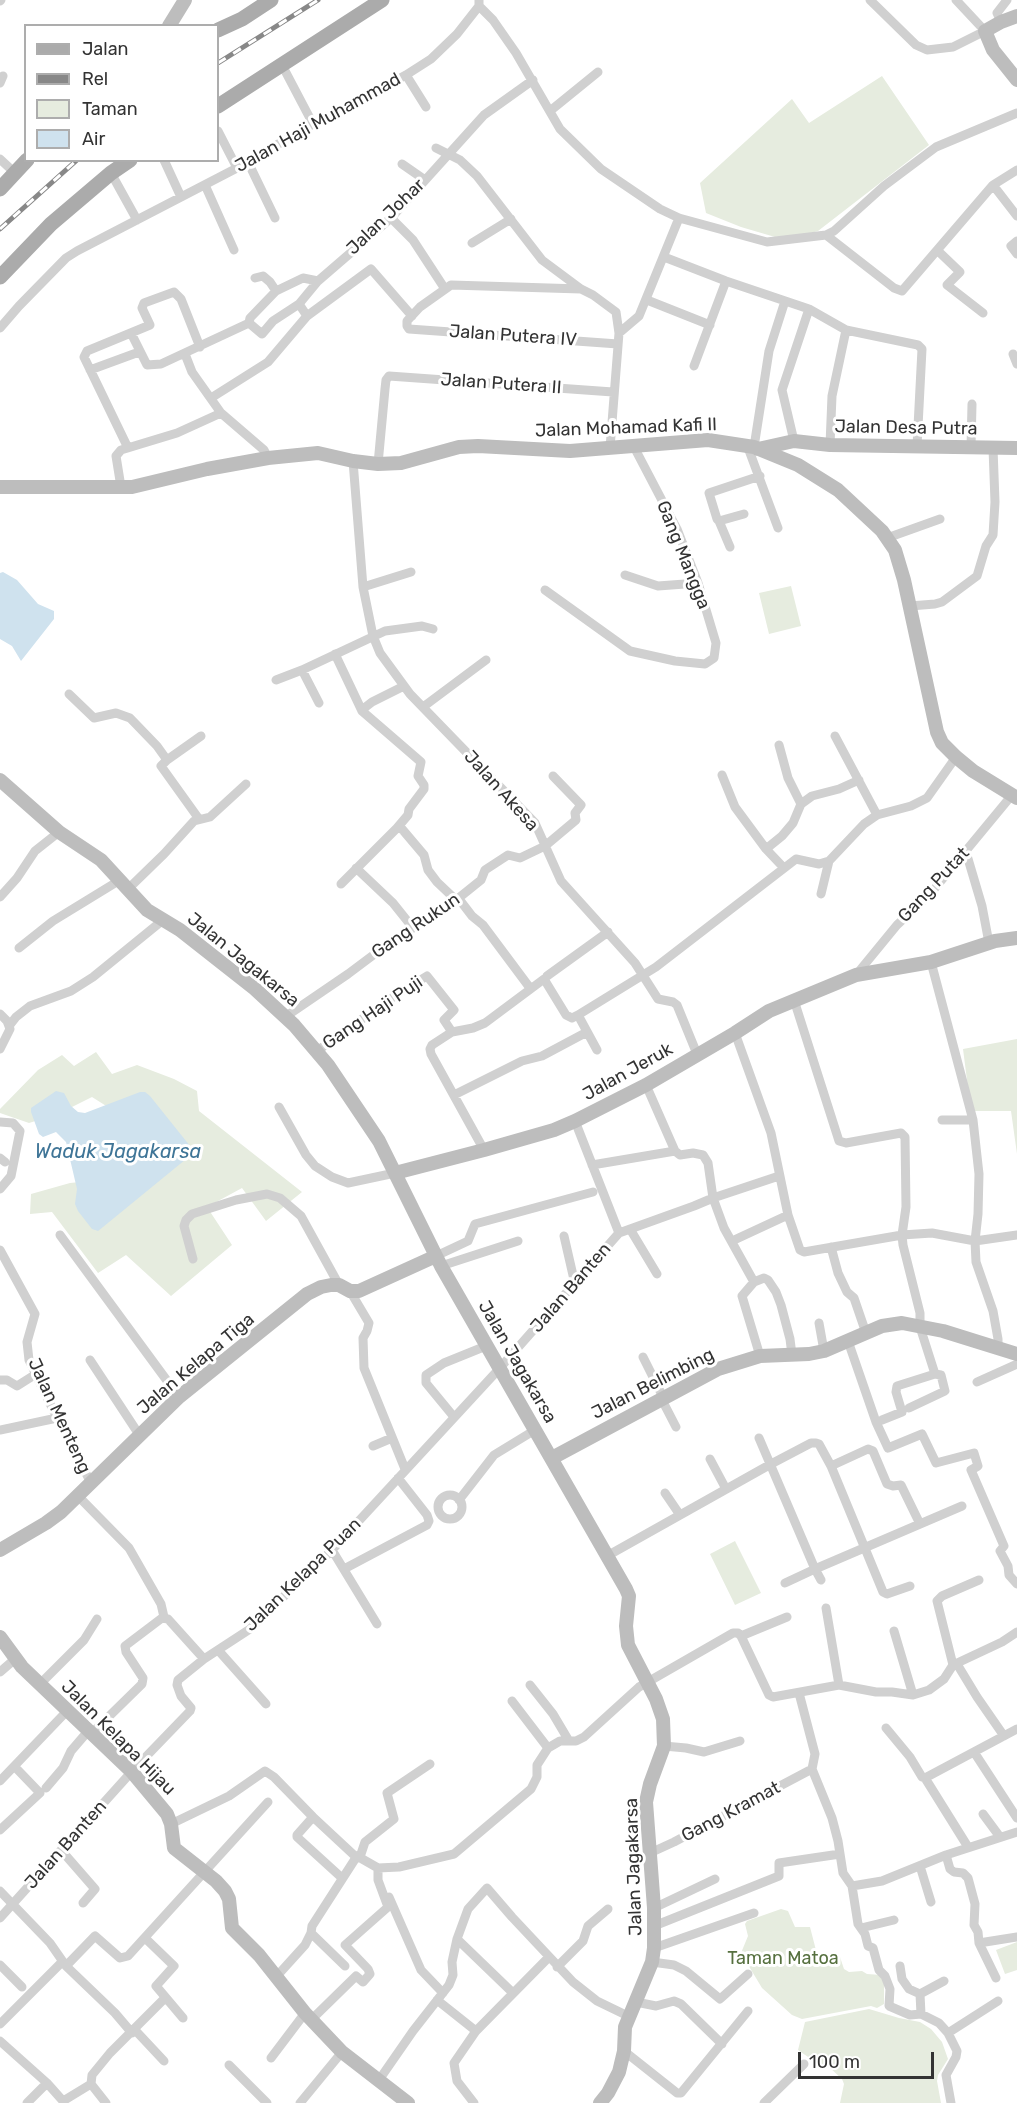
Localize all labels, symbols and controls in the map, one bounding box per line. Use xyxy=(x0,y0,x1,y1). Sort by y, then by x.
legend xyxy=(24,24,219,162)
text: Jalan xyxy=(82,38,129,60)
text: Rel xyxy=(82,68,108,90)
street label: Jalan Haji Muhammad xyxy=(231,68,405,178)
text: Taman xyxy=(82,98,138,120)
text: Air xyxy=(82,128,105,150)
street label: Jalan Johar xyxy=(342,174,430,260)
street label: Jalan Putera IV xyxy=(448,321,578,351)
street label: Jalan Putera II xyxy=(440,369,562,399)
street label: Jalan Mohamad Kafi II xyxy=(535,414,717,442)
street label: Jalan Desa Putra xyxy=(834,416,978,440)
street label: Gang Mangga xyxy=(651,498,715,612)
street label: Jalan Akesa xyxy=(459,746,543,836)
street label: Gang Putat xyxy=(894,843,974,927)
street label: Gang Rukun xyxy=(368,889,464,963)
street label: Jalan Jagakarsa xyxy=(183,908,303,1012)
street label: Gang Haji Puji xyxy=(319,972,427,1054)
street label: Jalan Jeruk xyxy=(579,1038,677,1106)
water label: Waduk Jagakarsa xyxy=(35,1140,201,1164)
street label: Jalan Banten xyxy=(526,1239,616,1337)
street label: Jalan Jagakarsa xyxy=(473,1297,561,1427)
street label: Jalan Kelapa Tiga xyxy=(133,1309,259,1419)
street label: Jalan Belimbing xyxy=(588,1344,718,1424)
street label: Jalan Menteng xyxy=(23,1355,95,1477)
street label: Jalan Kelapa Puan xyxy=(240,1514,366,1636)
street label: Jalan Kelapa Hijau xyxy=(56,1676,180,1800)
street label: Gang Kramat xyxy=(678,1777,784,1847)
street label: Jalan Banten xyxy=(21,1796,111,1894)
street label: Jalan Jagakarsa xyxy=(621,1798,647,1936)
park label: Taman Matoa xyxy=(727,1948,839,1970)
scale bar xyxy=(801,2040,938,2078)
text: 100 m xyxy=(809,2051,860,2073)

